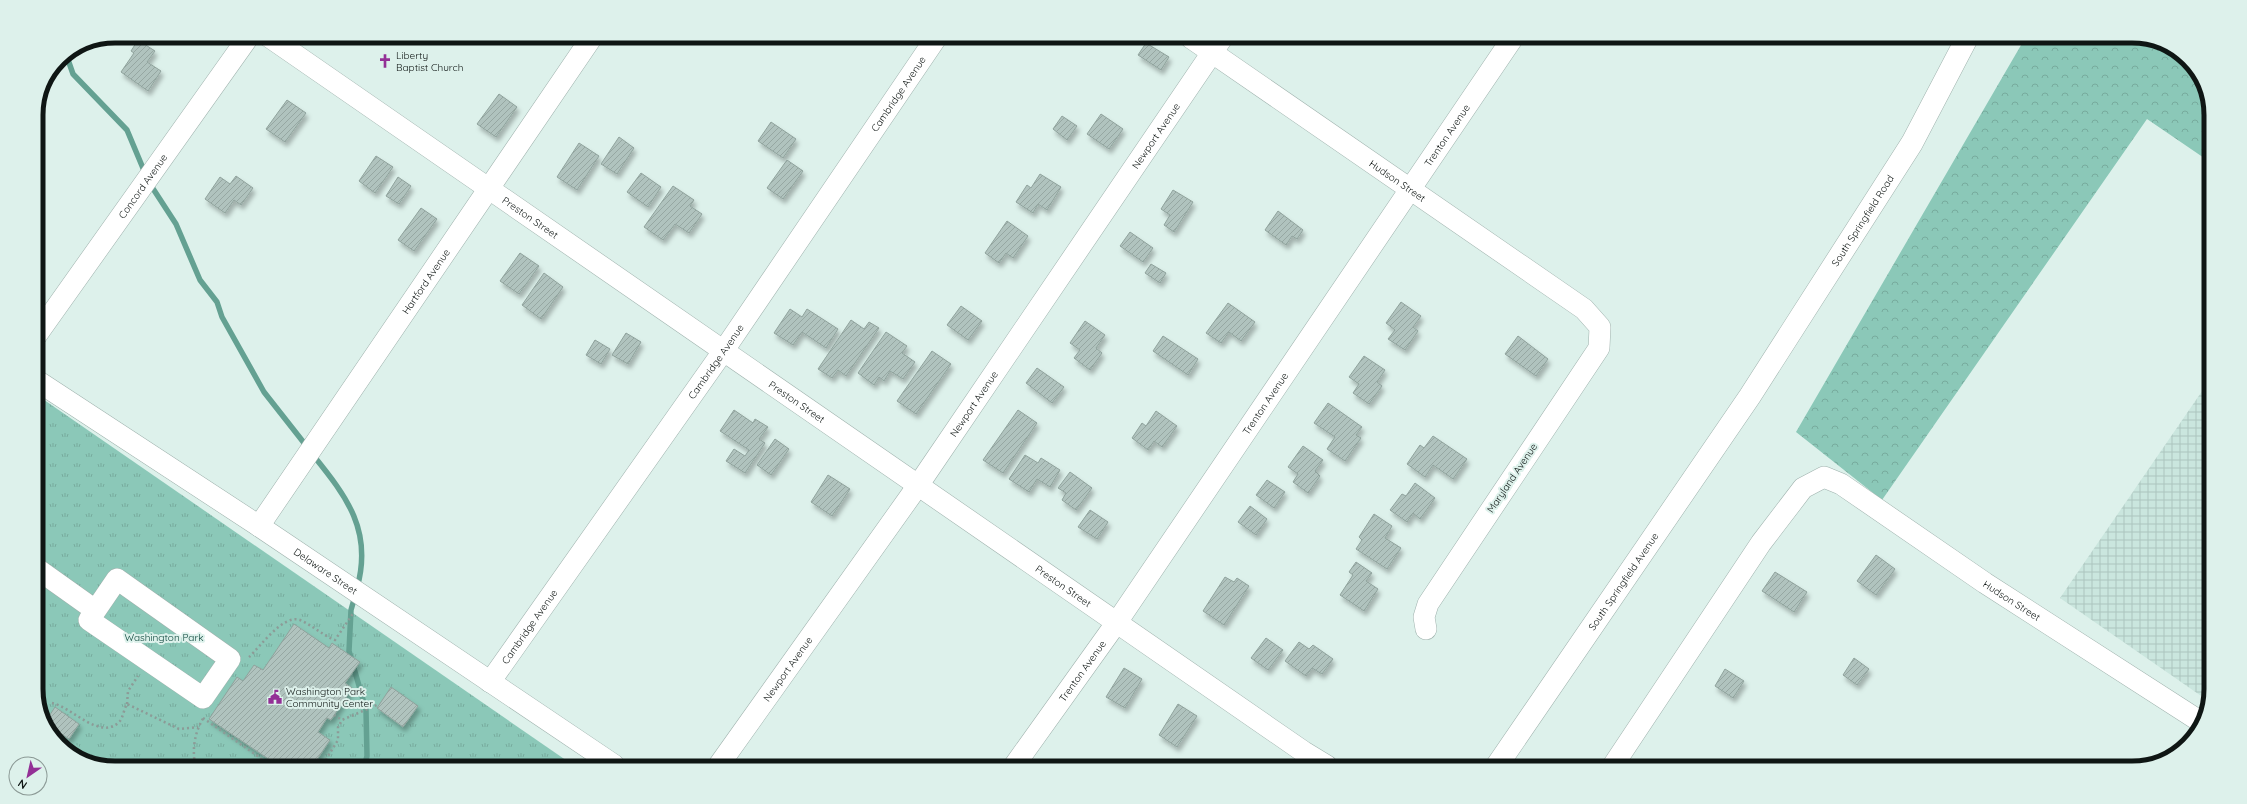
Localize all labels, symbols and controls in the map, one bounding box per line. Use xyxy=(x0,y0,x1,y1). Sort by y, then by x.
place label: Liberty Baptist Church xyxy=(396,49,463,74)
church icon: Liberty Baptist Church xyxy=(377,53,393,69)
street label: Cambridge Avenue xyxy=(868,53,929,134)
street label: Newport Avenue xyxy=(1129,100,1183,171)
street label: Trenton Avenue xyxy=(1421,101,1473,169)
street label: Concord Avenue xyxy=(115,151,170,221)
street label: Hudson Street xyxy=(1367,157,1429,205)
street label: South Springfield Road xyxy=(1828,172,1896,269)
street label: Preston Street xyxy=(500,193,561,242)
street label: Hartford Avenue xyxy=(399,246,453,317)
street label: Cambridge Avenue xyxy=(685,321,746,402)
street label: Newport Avenue xyxy=(947,368,1001,439)
street label: Trenton Avenue xyxy=(1239,369,1291,437)
street label: Preston Street xyxy=(766,378,828,426)
street label: Maryland Avenue xyxy=(1484,441,1540,515)
street label: South Springfield Avenue xyxy=(1585,530,1661,633)
street label: Delaware Street xyxy=(291,545,361,597)
street label: Preston Street xyxy=(1033,562,1095,610)
street label: Hudson Street xyxy=(1981,577,2043,624)
street label: Cambridge Avenue xyxy=(498,586,560,666)
park label: Washington Park xyxy=(124,631,204,644)
street label: Newport Avenue xyxy=(760,634,815,704)
street label: Trenton Avenue xyxy=(1056,637,1109,704)
place label: Washington Park Community Center xyxy=(286,685,373,710)
public building icon: Washington Park Community Center xyxy=(267,689,283,705)
north arrow xyxy=(8,756,48,796)
text: N xyxy=(15,776,30,792)

